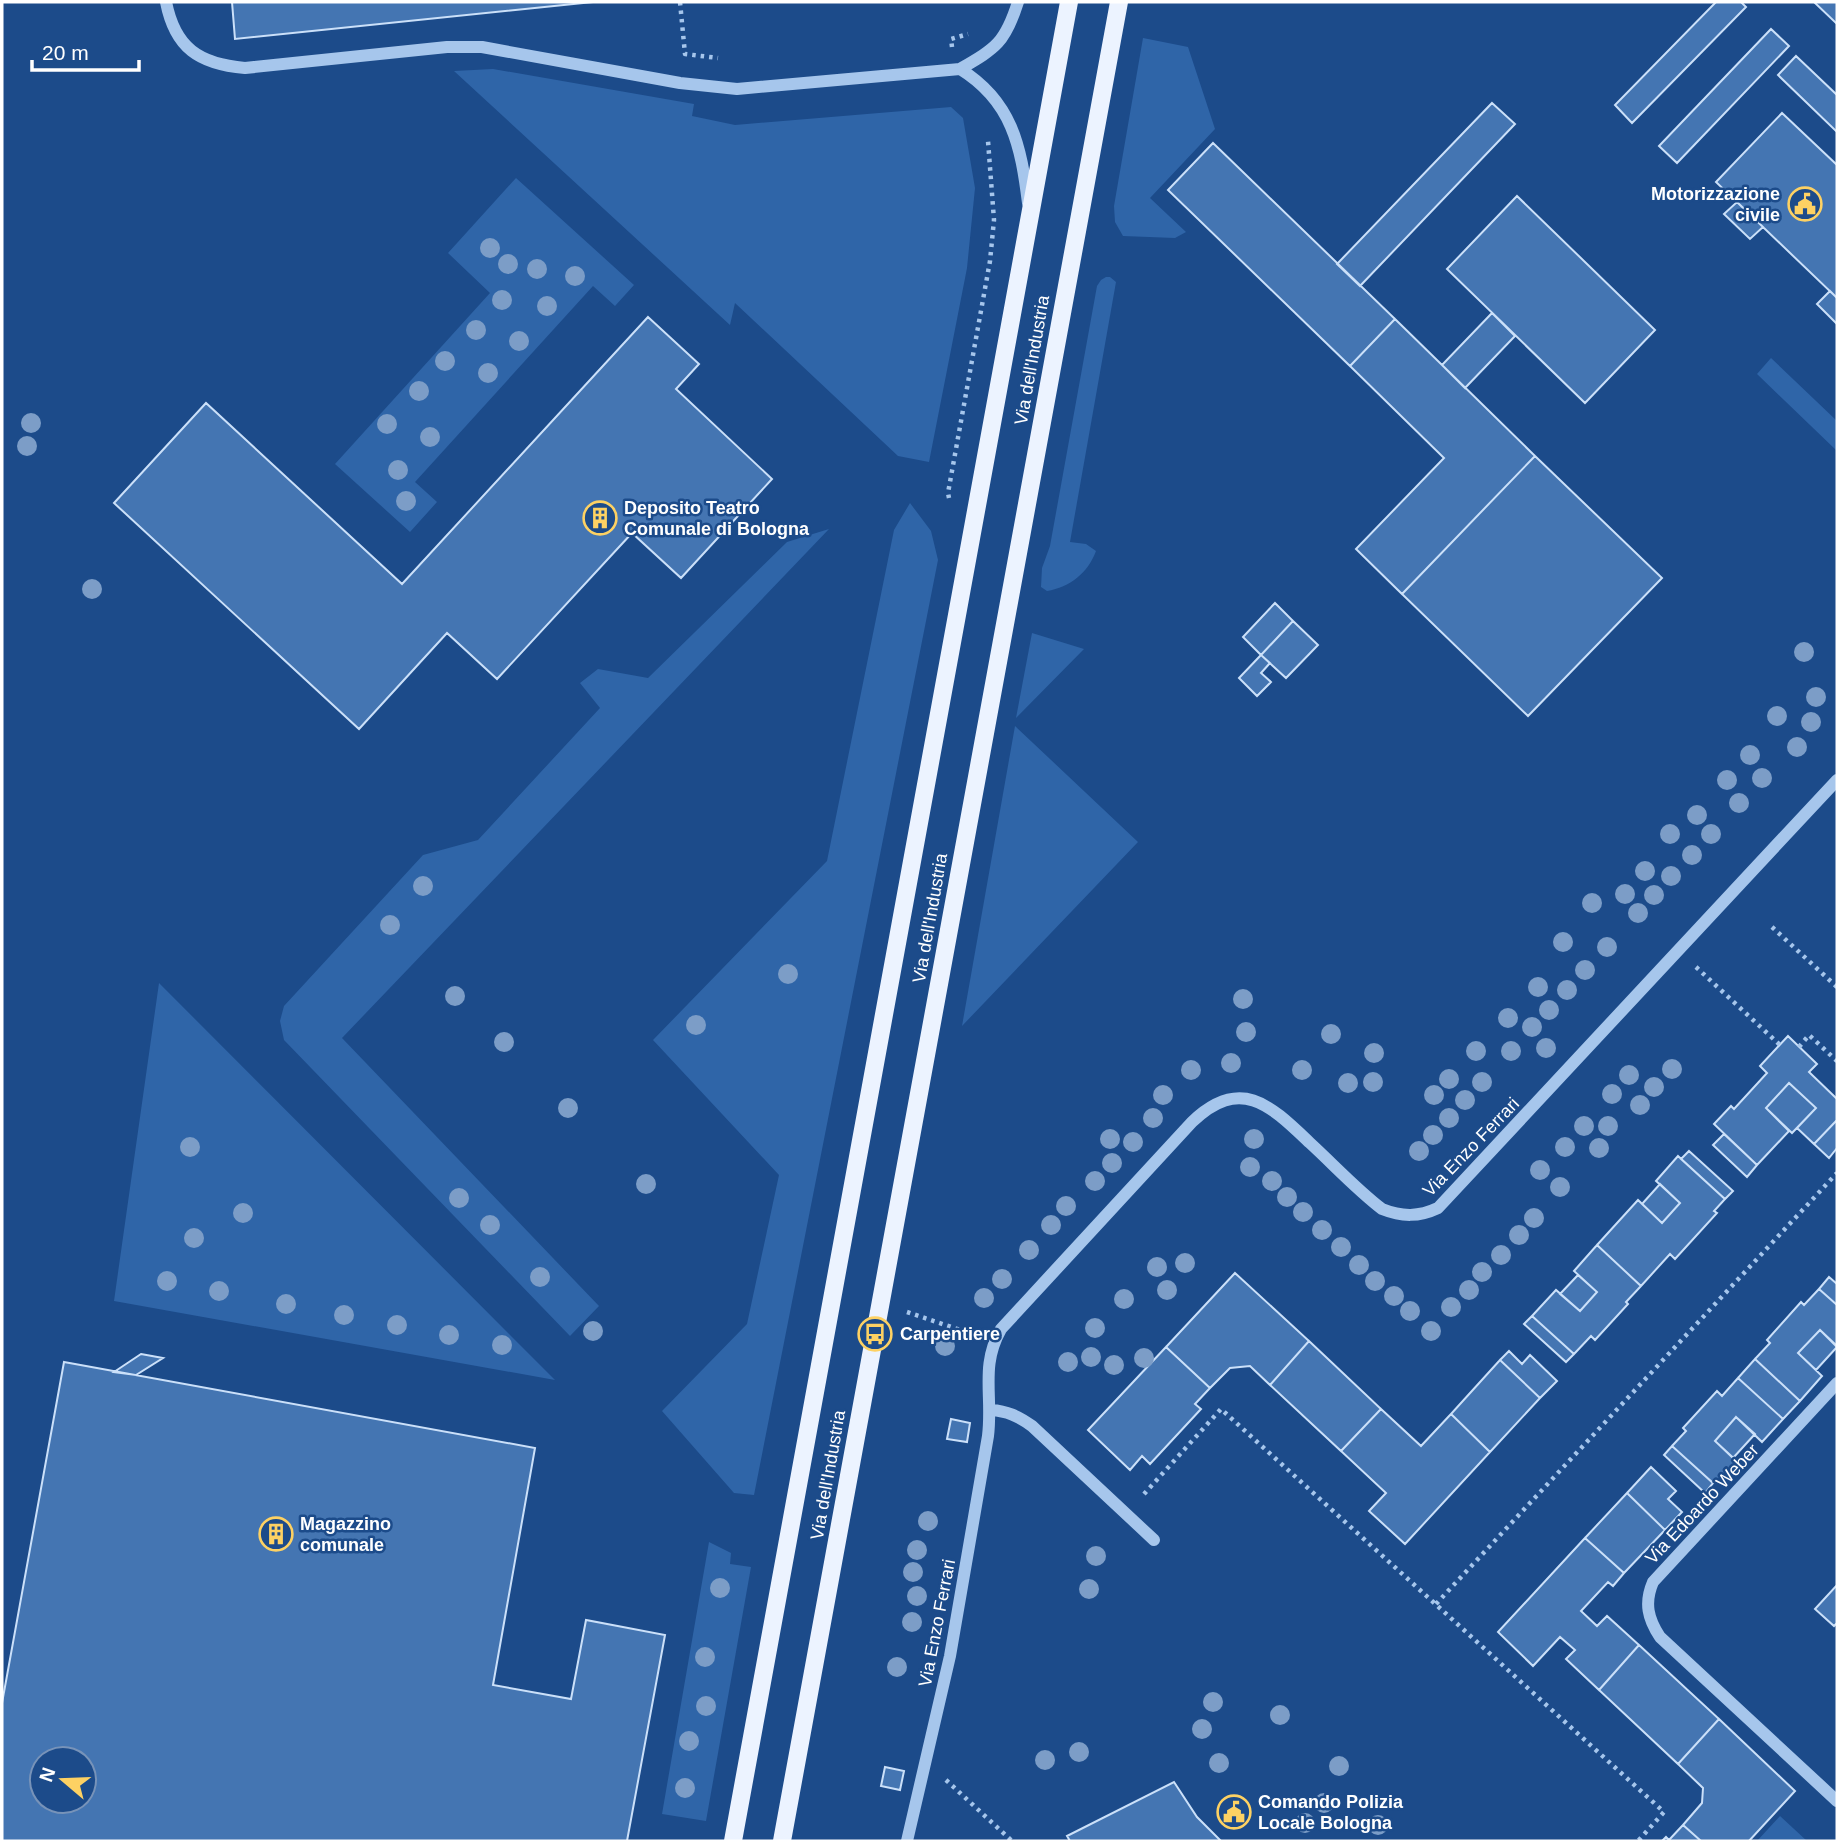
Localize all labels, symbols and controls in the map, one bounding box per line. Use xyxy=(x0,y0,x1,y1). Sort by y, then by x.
scale bar xyxy=(32,28,138,72)
text: 20 m xyxy=(42,41,89,64)
place label: Motorizzazione civile xyxy=(1651,184,1780,225)
public building icon: Motorizzazione civile xyxy=(1786,185,1824,223)
street label: Via dell'Industria xyxy=(1011,293,1053,426)
place label: Deposito Teatro Comunale di Bologna xyxy=(624,498,810,539)
building icon: Deposito Teatro Comunale di Bologna xyxy=(581,499,619,537)
street label: Via dell'Industria xyxy=(909,851,951,984)
street label: Via Enzo Ferrari xyxy=(1419,1093,1523,1201)
bus stop icon: Carpentiere xyxy=(856,1315,894,1353)
place label: Carpentiere xyxy=(900,1324,1000,1344)
street label: Via dell'Industria xyxy=(807,1408,849,1541)
street label: Via Edoardo Weber xyxy=(1641,1440,1763,1568)
place label: Magazzino comunale xyxy=(300,1514,391,1555)
building icon: Magazzino comunale xyxy=(257,1515,295,1553)
street label: Via Enzo Ferrari xyxy=(915,1557,959,1689)
north arrow xyxy=(28,1745,98,1815)
text: N xyxy=(35,1765,60,1785)
place label: Comando Polizia Locale Bologna xyxy=(1258,1792,1404,1833)
public building icon: Comando Polizia Locale Bologna xyxy=(1215,1793,1253,1831)

